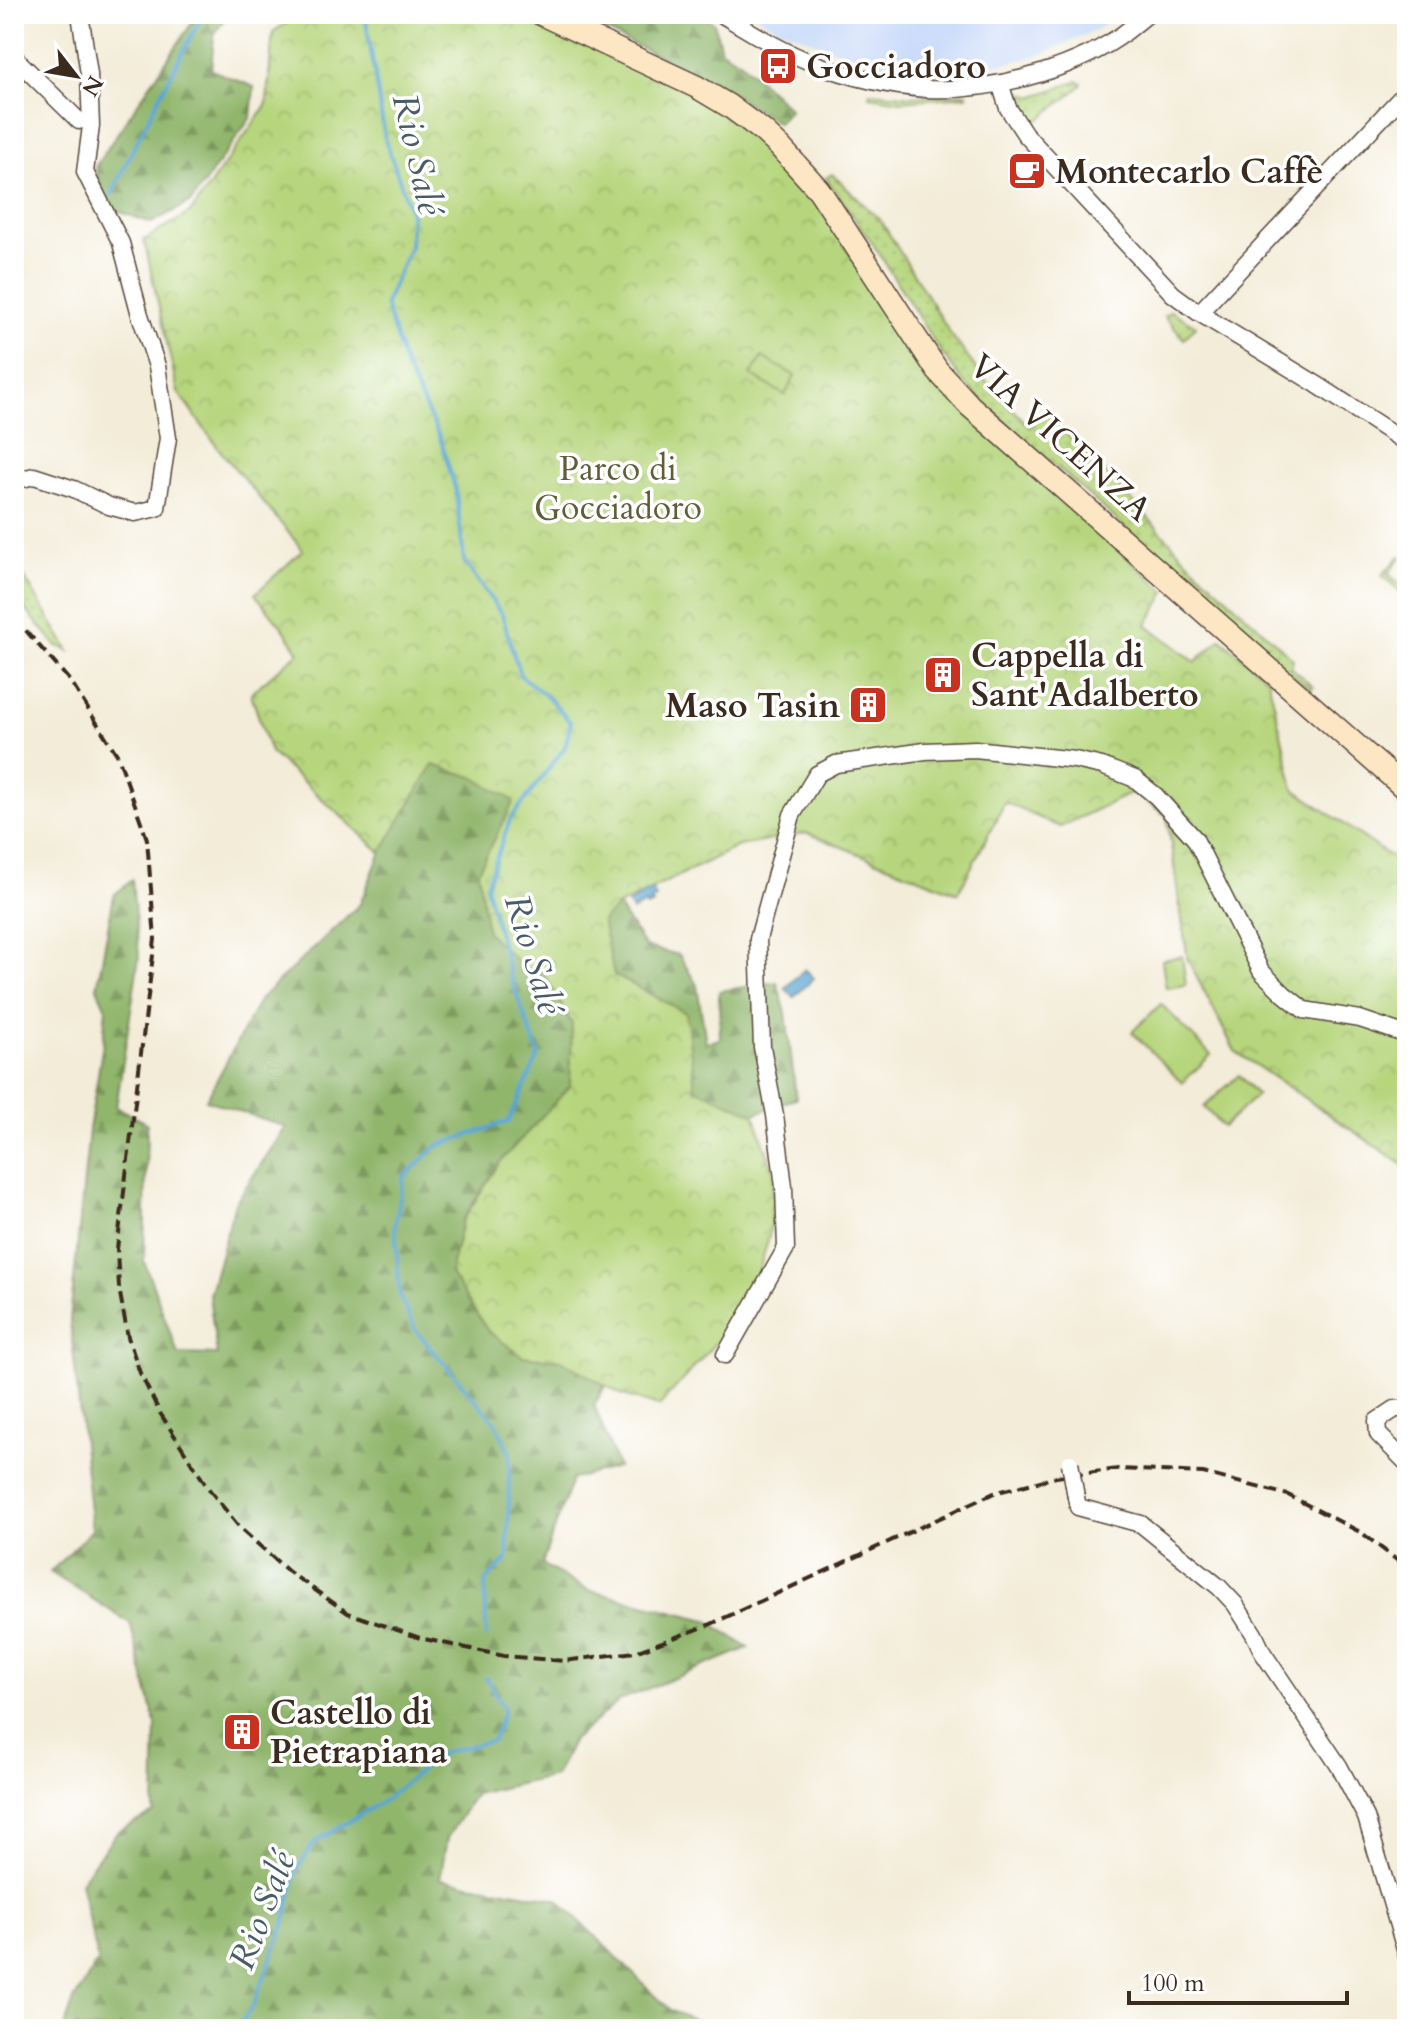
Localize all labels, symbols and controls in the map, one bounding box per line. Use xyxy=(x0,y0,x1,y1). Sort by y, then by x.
north arrow xyxy=(36,36,116,116)
place label: Gocciadoro xyxy=(806,44,986,90)
bus stop icon: Gocciadoro xyxy=(757,45,799,87)
text: N xyxy=(75,70,110,102)
water label: Rio Salé xyxy=(380,89,456,222)
place label: Montecarlo Caffè xyxy=(1055,149,1323,195)
cafe icon: Montecarlo Caffè xyxy=(1006,150,1048,192)
street label: VIA VICENZA xyxy=(959,343,1162,533)
park label: Parco di Gocciadoro xyxy=(534,446,702,531)
place label: Cappella di Sant'Adalberto xyxy=(971,633,1199,718)
building icon: Cappella di Sant'Adalberto xyxy=(922,654,964,696)
place label: Maso Tasin xyxy=(665,683,840,729)
building icon: Maso Tasin xyxy=(847,684,889,726)
water label: Rio Salé xyxy=(492,889,576,1022)
place label: Castello di Pietrapiana xyxy=(270,1690,448,1775)
building icon: Castello di Pietrapiana xyxy=(221,1711,263,1753)
water label: Rio Salé xyxy=(218,1842,308,1977)
scale bar xyxy=(1129,1955,1347,2005)
text: 100 m xyxy=(1141,1967,1205,2000)

